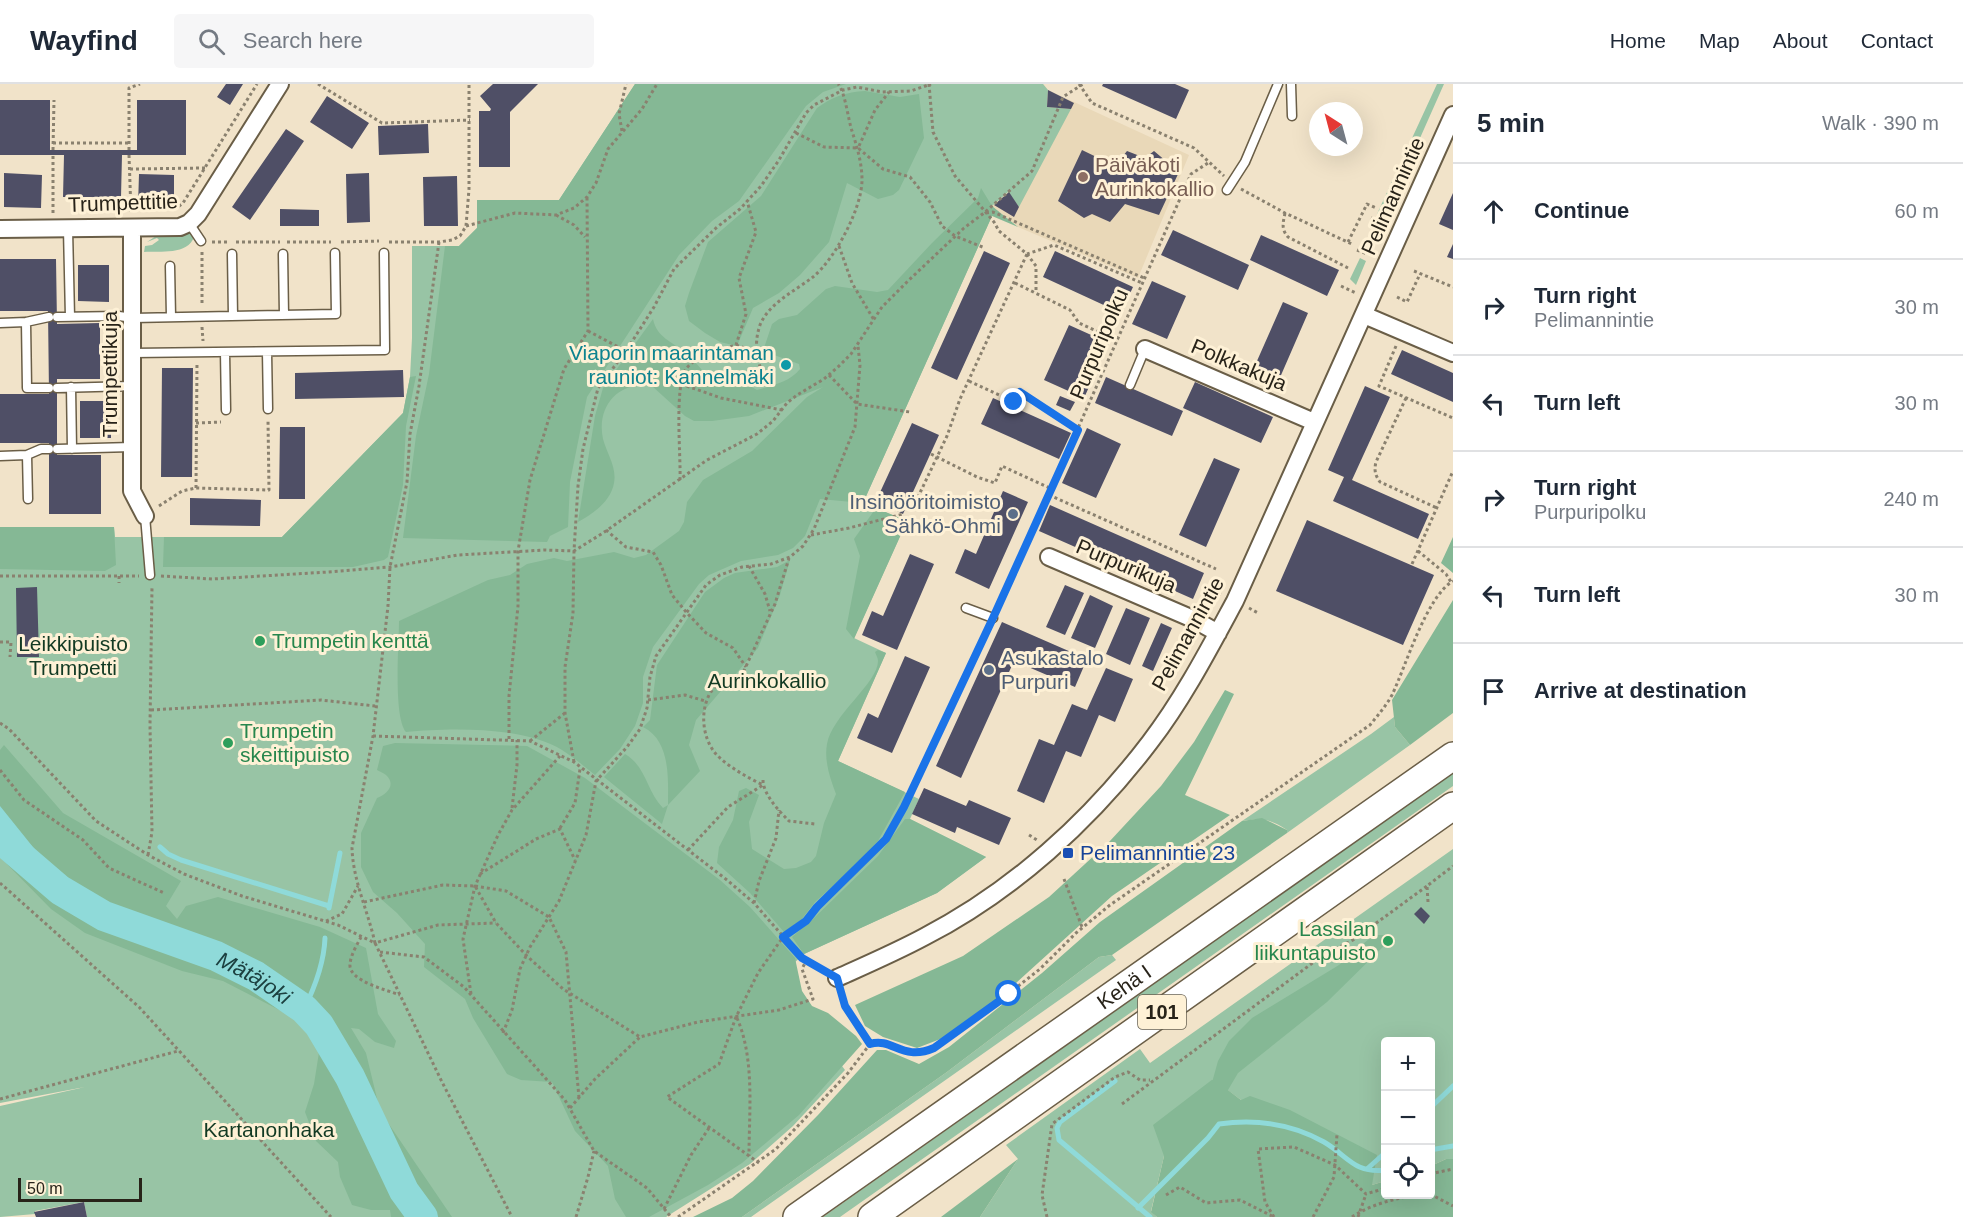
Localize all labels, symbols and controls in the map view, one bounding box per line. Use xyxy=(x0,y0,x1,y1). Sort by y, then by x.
search box xyxy=(174,14,594,68)
text: Wayfind xyxy=(30,25,138,56)
icon: search xyxy=(195,25,228,58)
text: Search here xyxy=(243,28,363,53)
text: Home xyxy=(1610,29,1666,52)
text: Map xyxy=(1699,29,1740,52)
text: About xyxy=(1773,29,1828,52)
text: Contact xyxy=(1861,29,1933,52)
north arrow xyxy=(1309,102,1363,156)
text: 5 min xyxy=(1477,108,1545,138)
text: Walk · 390 m xyxy=(1822,112,1939,134)
street label: Pelimannintie xyxy=(1356,134,1429,258)
place label: Päiväkoti Aurinkokallio xyxy=(1095,153,1214,200)
marker: Päiväkoti Aurinkokallio xyxy=(1076,170,1090,184)
street label: Trumpettitie xyxy=(68,189,178,216)
icon: ahead xyxy=(1477,195,1510,228)
text: Continue xyxy=(1534,198,1629,223)
text: 60 m xyxy=(1895,200,1939,222)
text: Turn right xyxy=(1534,283,1636,308)
street label: Purpuripolku xyxy=(1065,285,1132,403)
icon: right xyxy=(1477,291,1510,324)
text: 30 m xyxy=(1895,296,1939,318)
text: Pelimannintie xyxy=(1534,309,1654,331)
street label: Trumpettikuja xyxy=(98,310,121,437)
street label: Polkkakuja xyxy=(1188,334,1291,395)
place label: Viaporin maarintaman rauniot: Kannelmäki xyxy=(569,341,774,388)
marker: Viaporin maarintaman rauniot: Kannelmäki xyxy=(779,358,793,372)
icon: left xyxy=(1477,387,1510,420)
route end xyxy=(1000,388,1026,414)
text: Turn left xyxy=(1534,390,1620,415)
text: 30 m xyxy=(1895,392,1939,414)
text: Turn right xyxy=(1534,475,1636,500)
icon: right xyxy=(1477,483,1510,516)
text: 240 m xyxy=(1883,488,1939,510)
place label: Insinööritoimisto Sähkö-Ohmi xyxy=(849,490,1001,537)
text: Purpuripolku xyxy=(1534,501,1646,523)
marker: Insinööritoimisto Sähkö-Ohmi xyxy=(1006,507,1020,521)
street label: Purpurikuja xyxy=(1073,534,1180,597)
street label: Pelimannintie xyxy=(1147,573,1228,694)
icon: left xyxy=(1477,579,1510,612)
text: Turn left xyxy=(1534,582,1620,607)
text: 30 m xyxy=(1895,584,1939,606)
place label: Trumpetin kenttä xyxy=(272,629,429,652)
park label: Leikkipuisto Trumpetti xyxy=(18,632,128,679)
marker: Trumpetin kenttä xyxy=(253,634,267,648)
place label: Asukastalo Purpuri xyxy=(1001,646,1104,693)
marker: Asukastalo Purpuri xyxy=(982,663,996,677)
park label: Aurinkokallio xyxy=(707,669,827,692)
icon: arrive xyxy=(1477,675,1510,708)
text: Arrive at destination xyxy=(1534,678,1747,703)
place label: Trumpetin skeittipuisto xyxy=(240,719,350,766)
marker: Trumpetin skeittipuisto xyxy=(221,736,235,750)
place label: Pelimannintie 23 xyxy=(1080,841,1235,864)
marker: Pelimannintie 23 xyxy=(1061,846,1075,860)
place label: Lassilan liikuntapuisto xyxy=(1255,917,1376,964)
marker: Lassilan liikuntapuisto xyxy=(1381,934,1395,948)
water label: Mätäjoki xyxy=(213,947,297,1010)
street label: Kehä I xyxy=(1093,960,1155,1013)
route start xyxy=(995,980,1021,1006)
road number: 101 xyxy=(1138,995,1186,1029)
map controls xyxy=(1381,1037,1435,1199)
button: + xyxy=(1381,1037,1435,1091)
button: − xyxy=(1381,1091,1435,1145)
park label: Kartanonhaka xyxy=(204,1118,335,1141)
button: locate xyxy=(1381,1145,1435,1199)
scale bar xyxy=(18,1175,142,1202)
text: 50 m xyxy=(27,1180,63,1197)

